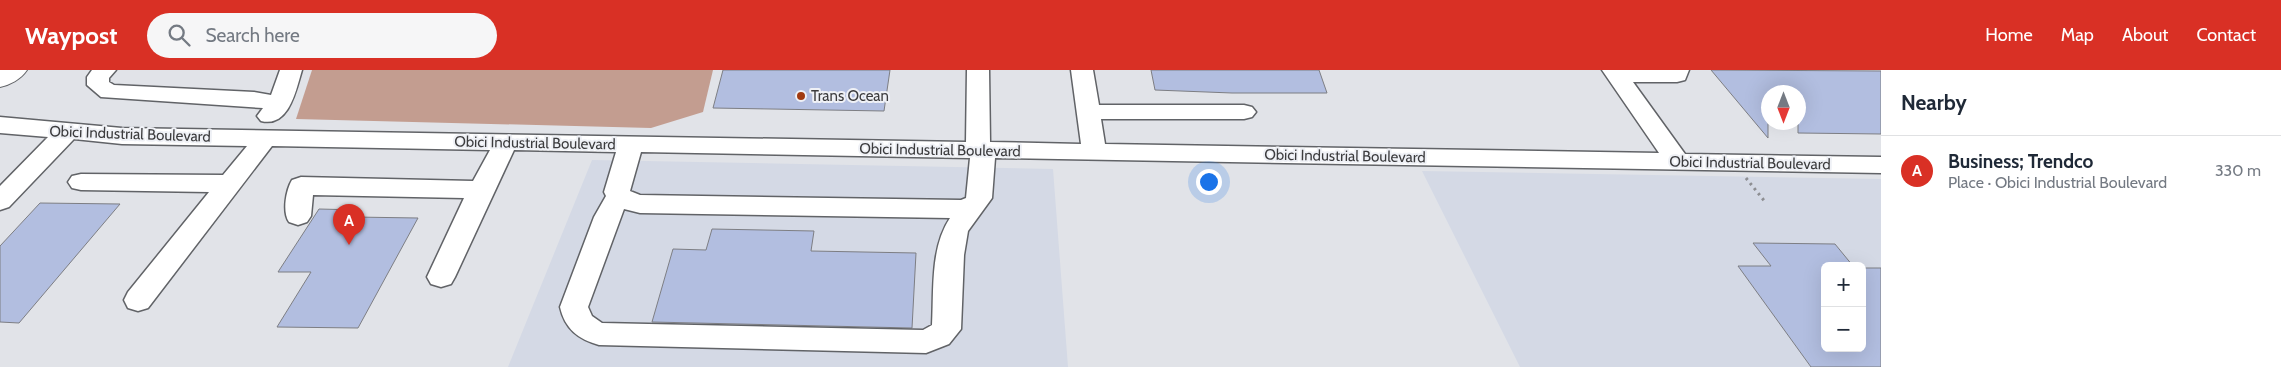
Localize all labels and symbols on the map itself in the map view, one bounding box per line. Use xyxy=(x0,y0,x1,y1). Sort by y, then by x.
north arrow xyxy=(1761,85,1806,130)
place label: Trans Ocean xyxy=(811,87,889,105)
marker: Trans Ocean xyxy=(795,90,807,102)
street label: Obici Industrial Boulevard xyxy=(49,122,211,146)
street label: Obici Industrial Boulevard xyxy=(454,133,616,153)
street label: Obici Industrial Boulevard xyxy=(859,140,1021,160)
street label: Obici Industrial Boulevard xyxy=(1264,146,1426,166)
street label: Obici Industrial Boulevard xyxy=(1669,153,1831,173)
your location xyxy=(1196,169,1222,195)
pin: A xyxy=(333,204,365,245)

